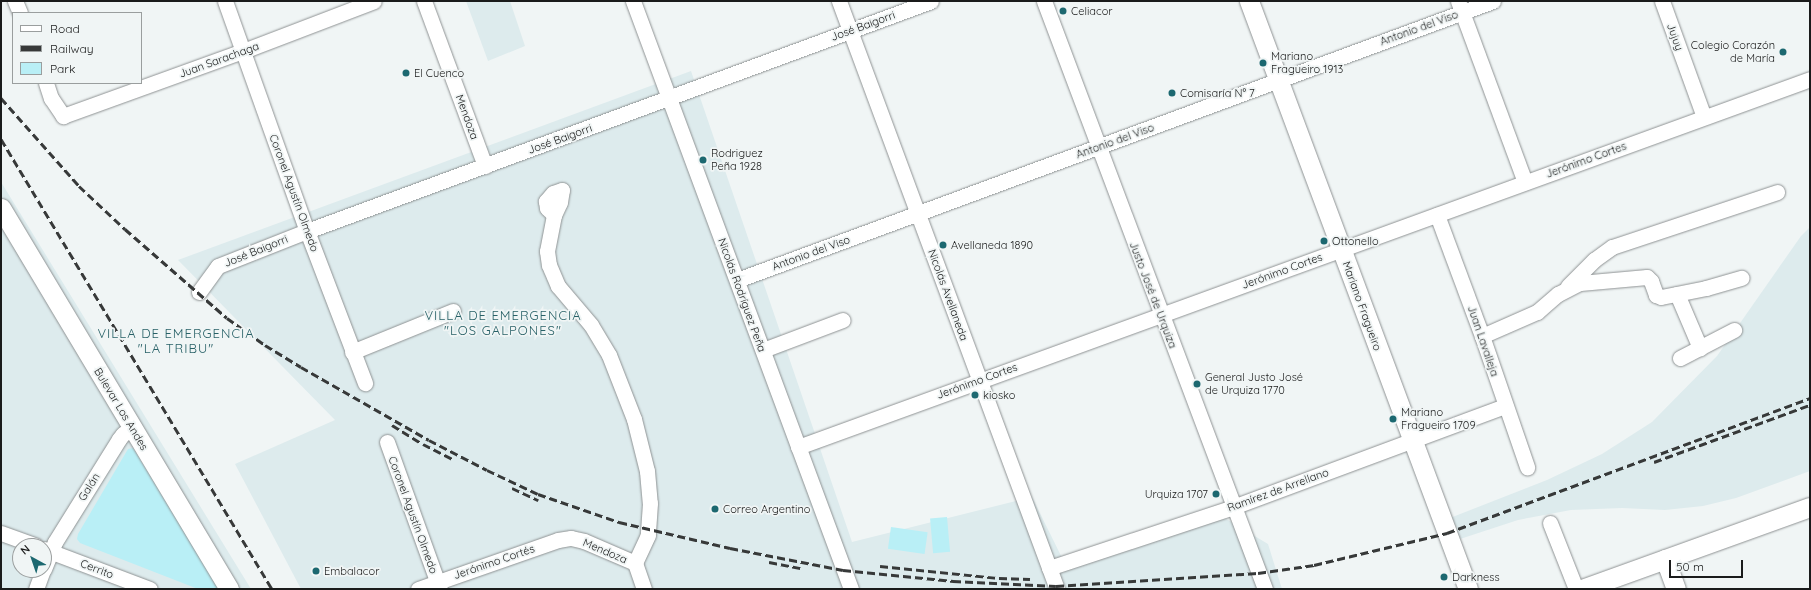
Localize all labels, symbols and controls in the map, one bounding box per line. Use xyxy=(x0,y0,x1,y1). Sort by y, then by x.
place label: Celiacor xyxy=(1071,4,1113,18)
marker: Celiacor xyxy=(1058,6,1068,16)
street label: José Baigorri xyxy=(829,8,897,44)
street label: Antonio del Viso xyxy=(1378,8,1460,48)
legend xyxy=(12,12,142,84)
text: Road xyxy=(50,21,80,36)
street label: Jujuy xyxy=(1664,22,1686,52)
street label: Juan Sarachaga xyxy=(177,39,261,81)
place label: Colegio Corazón de María xyxy=(1691,39,1775,65)
text: Railway xyxy=(50,41,94,56)
marker: Colegio Corazón de María xyxy=(1778,47,1788,57)
place label: Mariano Fragueiro 1913 xyxy=(1271,50,1343,76)
marker: Mariano Fragueiro 1913 xyxy=(1258,58,1268,68)
text: Park xyxy=(50,61,75,76)
place label: El Cuenco xyxy=(414,66,464,80)
marker: El Cuenco xyxy=(401,68,411,78)
place label: Comisaría N° 7 xyxy=(1180,86,1255,100)
marker: Comisaría N° 7 xyxy=(1167,88,1177,98)
street label: Mendoza xyxy=(453,93,481,141)
street label: José Baigorri xyxy=(526,121,594,157)
street label: Antonio del Viso xyxy=(1074,121,1156,161)
street label: Coronel Agustín Olmedo xyxy=(267,133,321,253)
street label: Jerónimo Cortes xyxy=(1544,139,1628,181)
place label: Rodriguez Peña 1928 xyxy=(711,147,763,173)
marker: Rodriguez Peña 1928 xyxy=(698,155,708,165)
street label: José Baigorri xyxy=(222,232,290,270)
street label: Antonio del Viso xyxy=(770,233,852,273)
place label: Ottonello xyxy=(1332,234,1379,248)
street label: Nicolás Rodríguez Peña xyxy=(715,236,769,354)
marker: Ottonello xyxy=(1319,236,1329,246)
place label: Avellaneda 1890 xyxy=(951,238,1033,252)
marker: Avellaneda 1890 xyxy=(938,240,948,250)
street label: Justo José de Urquiza xyxy=(1127,240,1179,350)
street label: Nicolás Avellaneda xyxy=(925,247,971,343)
street label: Jerónimo Cortes xyxy=(1240,250,1324,292)
street label: Mariano Fragueiro xyxy=(1340,260,1384,352)
street label: Juan Lavalleja xyxy=(1465,304,1501,378)
district label: VILLA DE EMERGENCIA "LOS GALPONES" xyxy=(424,308,582,339)
district label: VILLA DE EMERGENCIA "LA TRIBU" xyxy=(97,326,255,357)
street label: Jerónimo Cortes xyxy=(935,360,1019,402)
street label: Bulevar Los Andes xyxy=(91,365,151,453)
place label: General Justo José de Urquiza 1770 xyxy=(1205,371,1303,397)
marker: General Justo José de Urquiza 1770 xyxy=(1192,379,1202,389)
place label: kiosko xyxy=(983,388,1015,402)
marker: kiosko xyxy=(970,390,980,400)
place label: Mariano Fragueiro 1709 xyxy=(1401,406,1476,432)
marker: Mariano Fragueiro 1709 xyxy=(1388,414,1398,424)
street label: Coronel Agustín Olmedo xyxy=(386,455,440,575)
street label: Ramírez de Arrellano xyxy=(1225,465,1331,515)
street label: Galán xyxy=(75,471,103,503)
place label: Urquiza 1707 xyxy=(1145,487,1208,501)
marker: Urquiza 1707 xyxy=(1211,489,1221,499)
place label: Correo Argentino xyxy=(723,502,810,516)
marker: Correo Argentino xyxy=(710,504,720,514)
street label: Mendoza xyxy=(581,536,629,566)
north arrow xyxy=(12,538,52,578)
text: N xyxy=(17,542,33,558)
street label: Jerónimo Cortés xyxy=(452,542,536,582)
scale bar xyxy=(1671,552,1745,578)
street label: Cerrito xyxy=(79,557,115,581)
text: 50 m xyxy=(1676,559,1704,574)
place label: Embalacor xyxy=(324,564,379,578)
marker: Embalacor xyxy=(311,566,321,576)
place label: Darkness xyxy=(1452,570,1500,584)
marker: Darkness xyxy=(1439,572,1449,582)

